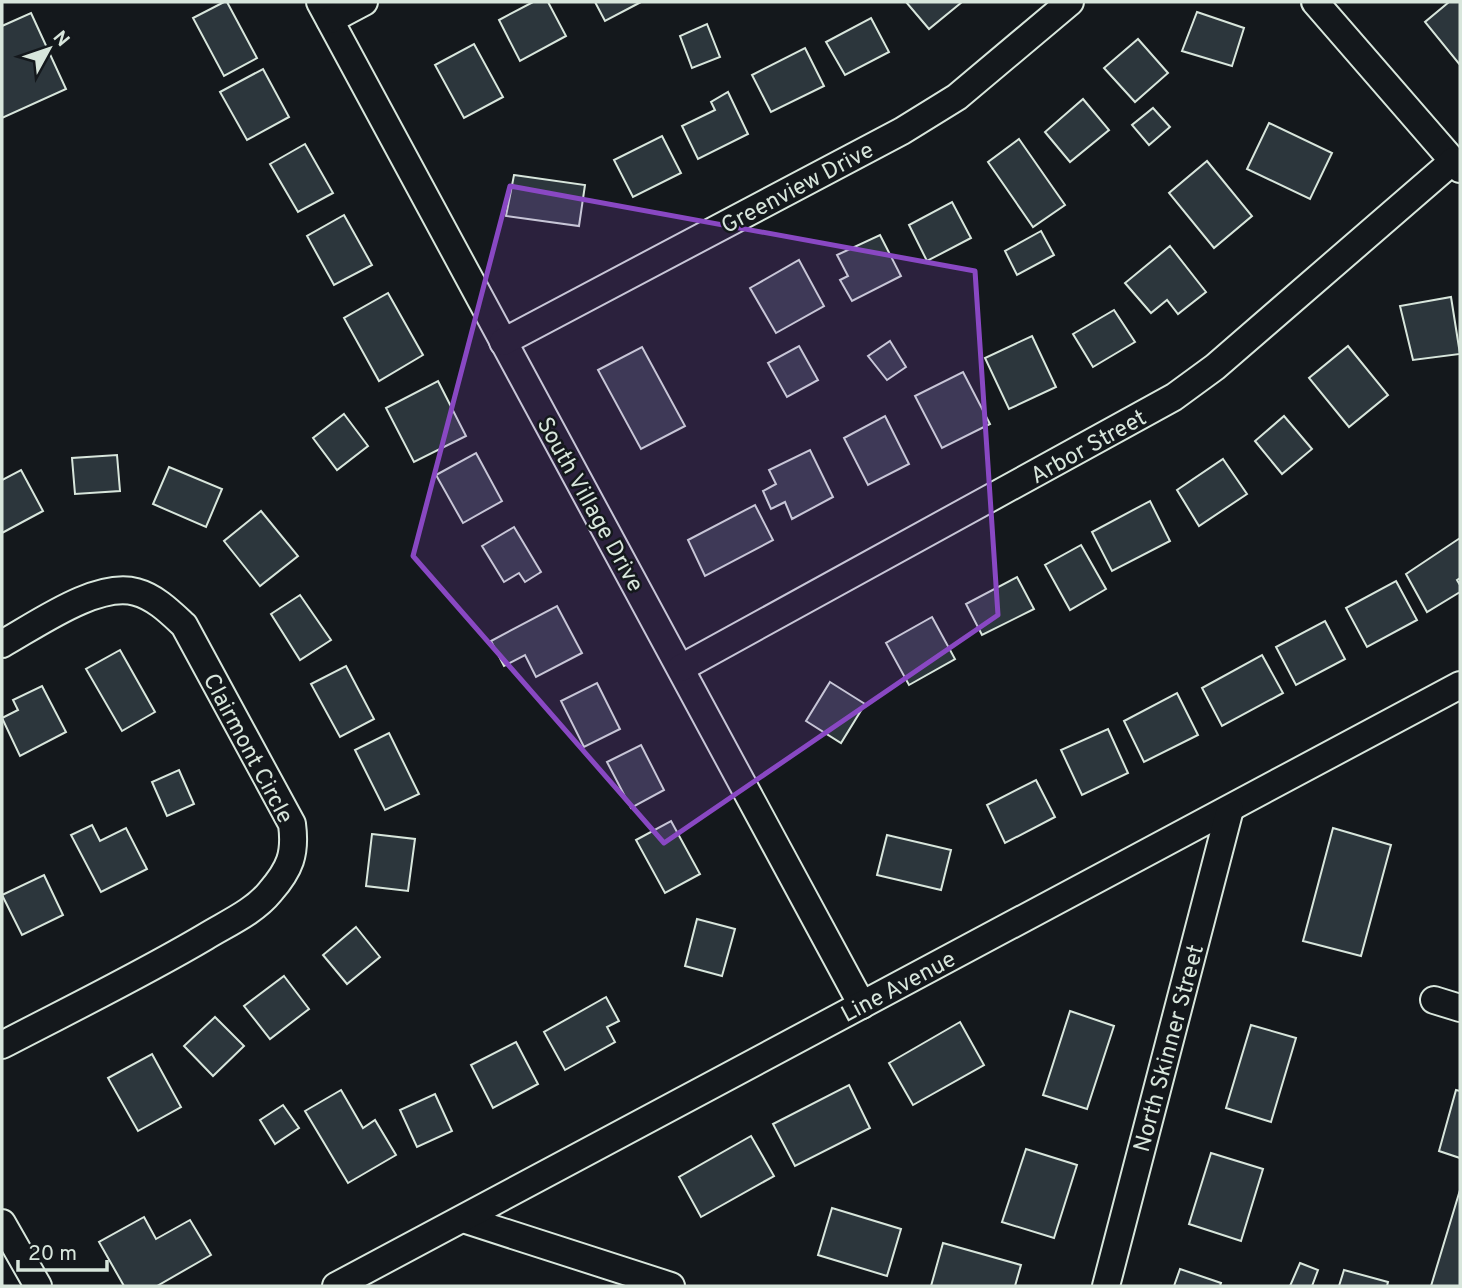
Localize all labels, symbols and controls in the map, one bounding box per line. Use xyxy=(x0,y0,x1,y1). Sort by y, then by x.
north arrow xyxy=(14,14,84,84)
text: N xyxy=(47,26,74,52)
street label: Greenview Drive xyxy=(717,137,879,242)
street label: Arbor Street xyxy=(1026,404,1152,492)
street label: South Village Drive xyxy=(529,413,649,598)
street label: Clairmont Circle xyxy=(195,669,299,829)
street label: North Skinner Street xyxy=(1129,942,1212,1156)
street label: Line Avenue xyxy=(837,946,961,1031)
scale bar xyxy=(18,1228,107,1272)
text: 20 m xyxy=(28,1241,77,1268)

